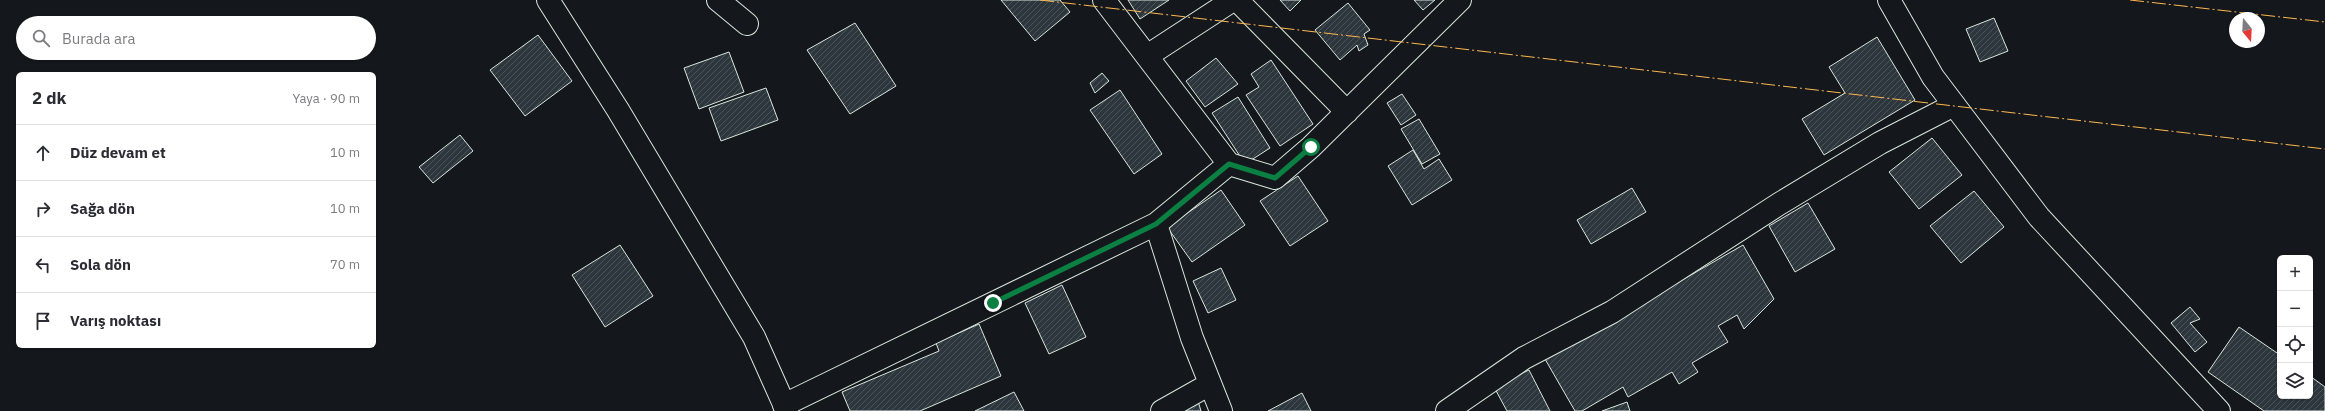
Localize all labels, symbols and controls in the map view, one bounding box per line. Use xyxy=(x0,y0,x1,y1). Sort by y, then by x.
north arrow xyxy=(2229,12,2265,48)
search box xyxy=(16,16,376,60)
icon: search xyxy=(30,27,52,49)
text: Burada ara xyxy=(62,29,136,48)
text: 2 dk xyxy=(32,87,66,109)
text: Yaya · 90 m xyxy=(292,90,360,107)
route start xyxy=(1302,138,1320,156)
icon: ahead xyxy=(32,142,54,164)
text: Düz devam et xyxy=(70,143,166,162)
text: 10 m xyxy=(330,144,360,161)
icon: right xyxy=(32,198,54,220)
text: Sağa dön xyxy=(70,199,135,218)
text: 10 m xyxy=(330,200,360,217)
icon: left xyxy=(32,254,54,276)
text: Sola dön xyxy=(70,255,131,274)
map controls xyxy=(2277,255,2313,399)
button: + xyxy=(2277,255,2313,291)
text: 70 m xyxy=(330,256,360,273)
button: − xyxy=(2277,291,2313,327)
route end xyxy=(984,294,1002,312)
icon: arrive xyxy=(32,310,54,332)
text: Varış noktası xyxy=(70,311,161,330)
button: locate xyxy=(2277,327,2313,363)
button: layers xyxy=(2277,363,2313,399)

